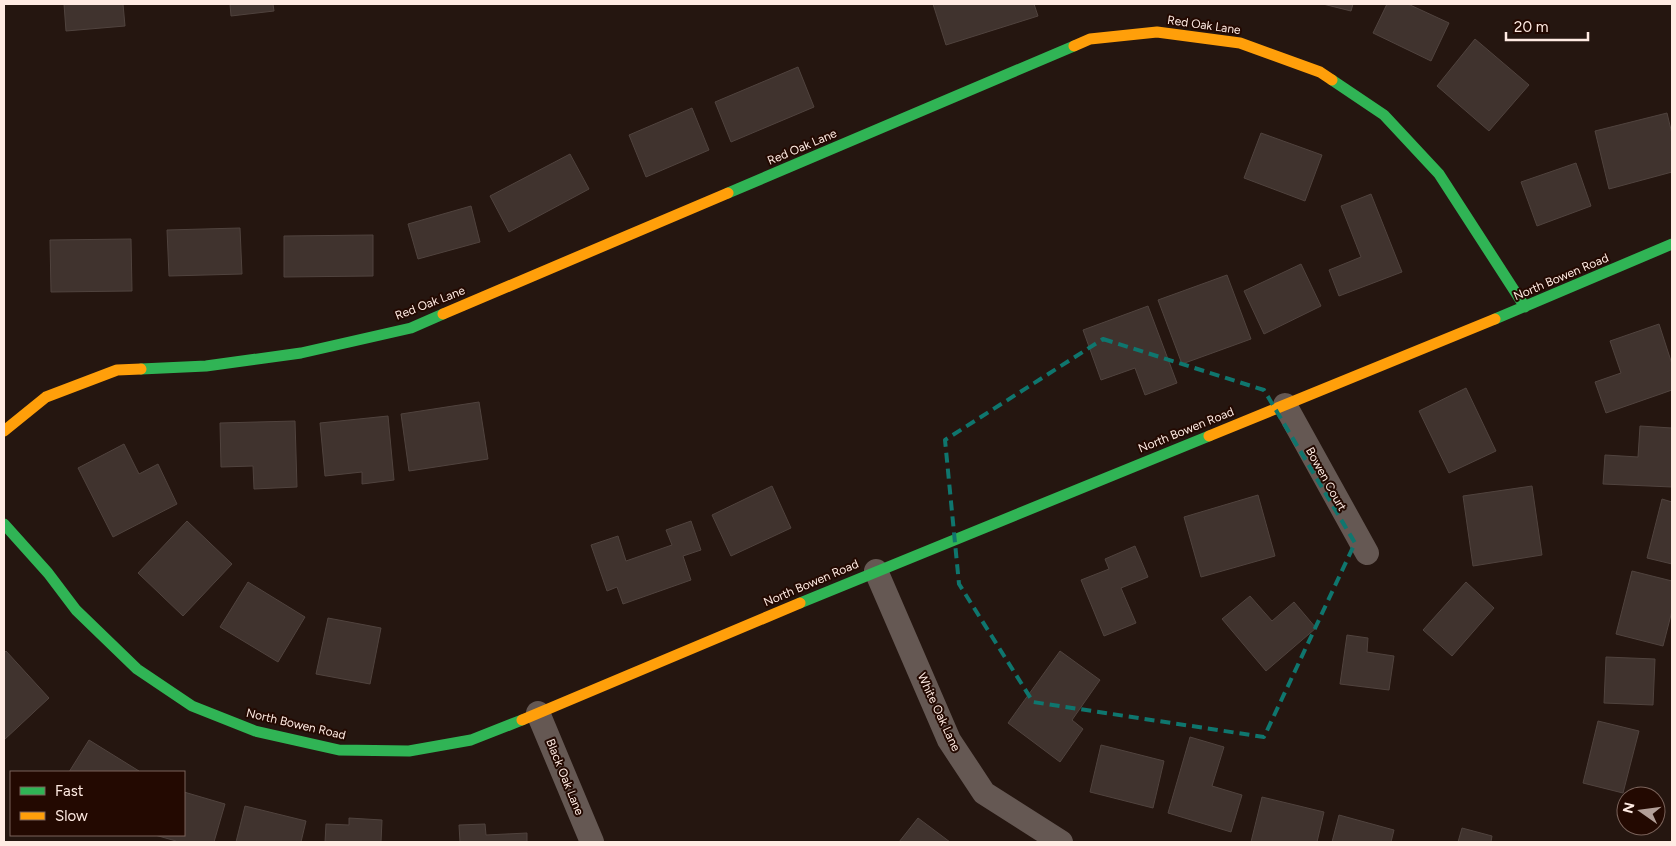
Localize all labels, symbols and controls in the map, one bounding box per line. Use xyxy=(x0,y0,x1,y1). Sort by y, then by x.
scale bar xyxy=(1506,10,1588,42)
street label: Red Oak Lane xyxy=(1166,13,1242,37)
text: 20 m xyxy=(1514,18,1548,36)
street label: Red Oak Lane xyxy=(765,126,839,168)
street label: North Bowen Road xyxy=(1511,251,1611,303)
street label: Red Oak Lane xyxy=(393,283,467,323)
street label: North Bowen Road xyxy=(1136,404,1236,456)
street label: Bowen Court xyxy=(1303,445,1349,514)
street label: North Bowen Road xyxy=(761,557,861,609)
street label: White Oak Lane xyxy=(915,671,963,754)
street label: North Bowen Road xyxy=(245,706,347,742)
street label: Black Oak Lane xyxy=(543,737,587,818)
legend xyxy=(10,771,185,836)
text: Fast xyxy=(55,782,84,800)
north arrow xyxy=(1616,786,1666,836)
text: N xyxy=(1619,801,1638,815)
text: Slow xyxy=(55,807,88,825)

